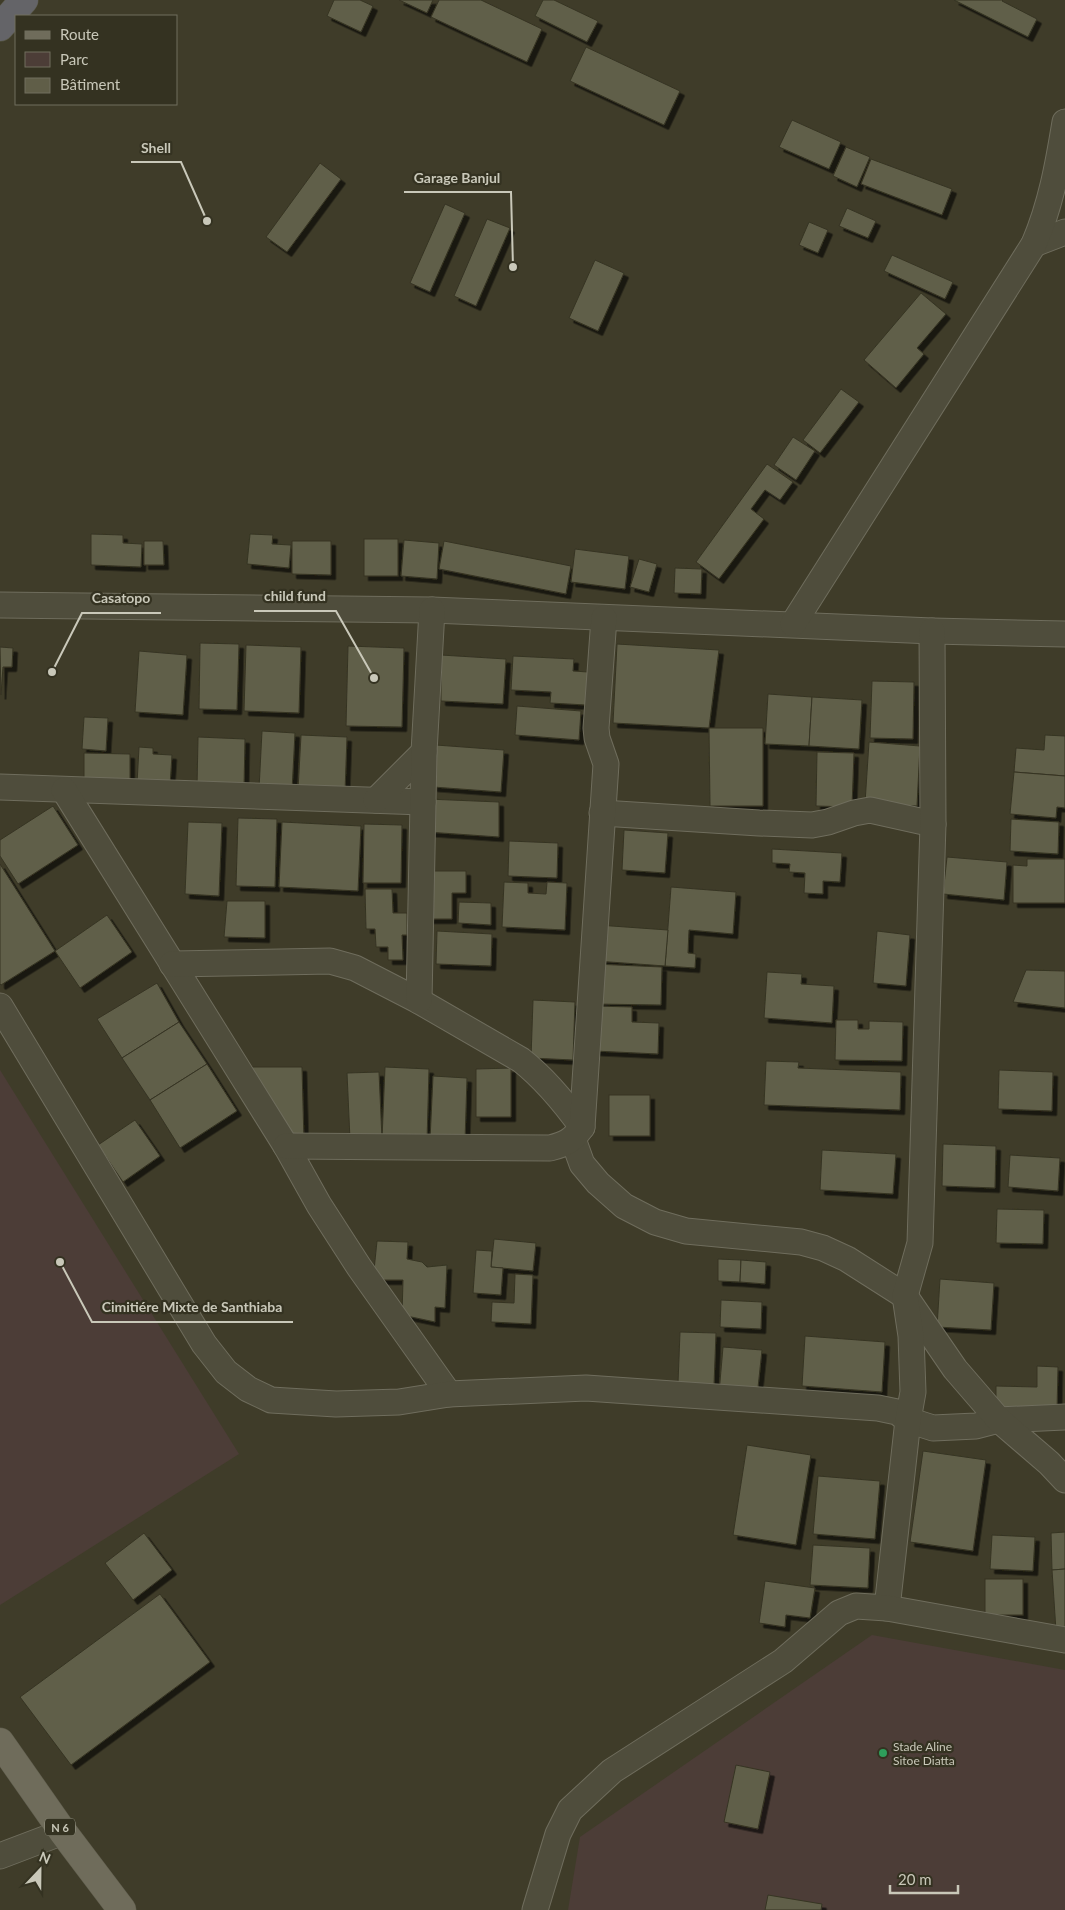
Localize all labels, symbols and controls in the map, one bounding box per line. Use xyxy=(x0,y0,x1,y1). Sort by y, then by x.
legend xyxy=(15,15,178,105)
text: Route xyxy=(60,25,99,43)
text: Parc xyxy=(60,50,89,68)
text: Bâtiment xyxy=(60,75,121,93)
callout: Shell xyxy=(131,133,181,162)
text: Shell xyxy=(141,139,171,156)
callout: Garage Banjul xyxy=(404,163,511,192)
text: Garage Banjul xyxy=(414,169,500,186)
callout: child fund xyxy=(254,582,336,611)
callout: Casatopo xyxy=(82,584,161,613)
text: child fund xyxy=(264,587,326,604)
text: Casatopo xyxy=(92,589,150,606)
callout: Cimitiére Mixte de Santhiaba xyxy=(92,1293,293,1322)
text: Cimitiére Mixte de Santhiaba xyxy=(102,1298,282,1315)
place label: Stade Aline Sitoe Diatta xyxy=(893,1739,955,1768)
marker: Stade Aline Sitoe Diatta xyxy=(877,1747,889,1759)
road number: N 6 xyxy=(45,1818,75,1835)
north arrow xyxy=(15,1845,65,1895)
text: N xyxy=(37,1848,53,1867)
scale bar xyxy=(890,1862,958,1894)
text: 20 m xyxy=(898,1870,932,1888)

